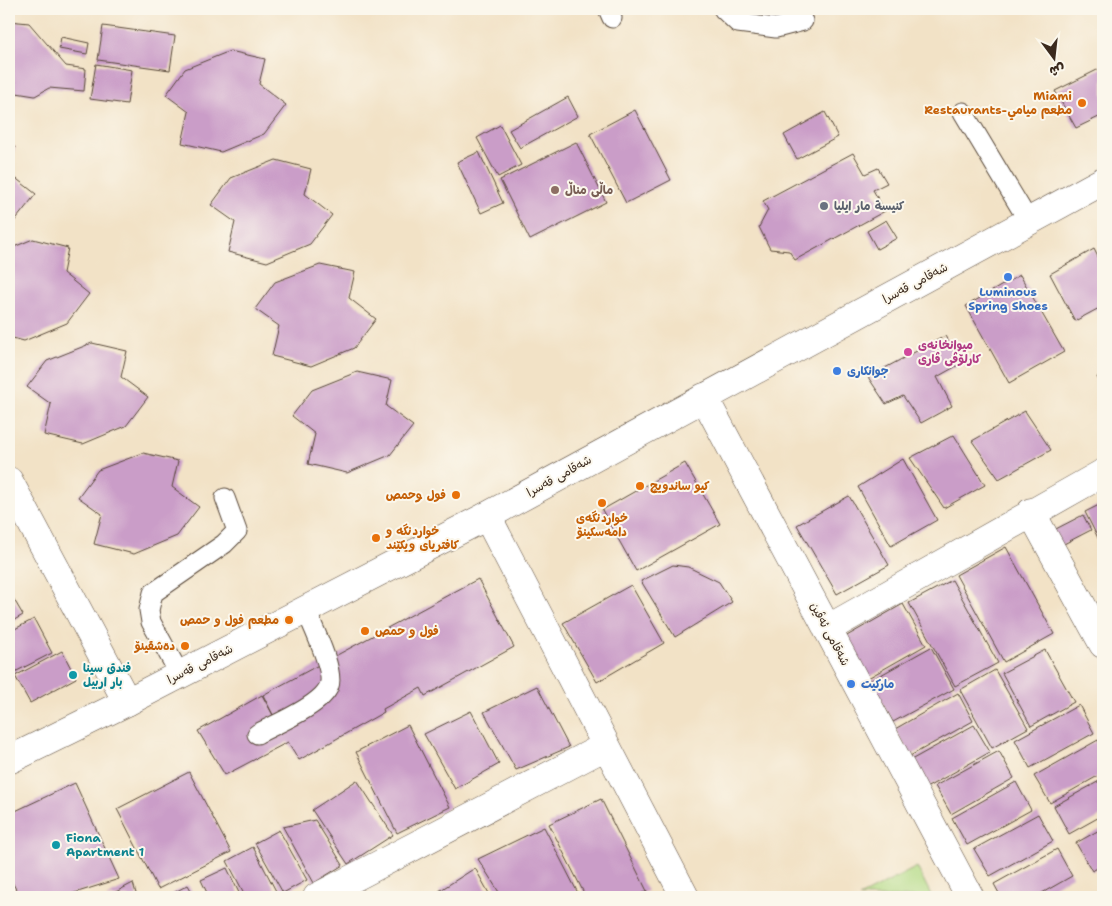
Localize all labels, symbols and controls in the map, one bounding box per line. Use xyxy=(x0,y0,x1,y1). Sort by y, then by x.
north arrow xyxy=(1030,32,1080,82)
text: ش xyxy=(1048,60,1067,81)
place label: Miami Restaurants-مطعم ميامي xyxy=(924,88,1072,121)
marker: Miami Restaurants-مطعم ميامي xyxy=(1076,97,1088,109)
place label: ماڵی مناڵ xyxy=(565,181,613,198)
marker: ماڵی مناڵ xyxy=(549,184,561,196)
place label: كنيسة مار ايليا xyxy=(834,198,905,214)
marker: كنيسة مار ايليا xyxy=(818,200,830,212)
street label: شەقامی قەسرا xyxy=(879,259,951,307)
marker: Luminous Spring Shoes xyxy=(1002,271,1014,283)
place label: Luminous Spring Shoes xyxy=(968,284,1048,314)
place label: میوانخانەی کارلۆڤی ڤاری xyxy=(918,337,982,367)
marker: میوانخانەی کارلۆڤی ڤاری xyxy=(902,346,914,358)
place label: جوانکاری xyxy=(847,363,889,379)
marker: جوانکاری xyxy=(831,365,843,377)
street label: شەقامی قەسرا xyxy=(524,452,594,500)
place label: کیو ساندویچ xyxy=(650,478,710,494)
marker: کیو ساندویچ xyxy=(634,480,646,492)
place label: فول وحمص xyxy=(386,487,446,503)
marker: فول وحمص xyxy=(450,489,462,501)
marker: خواردنگەی دامەسکینۆ xyxy=(596,497,608,509)
place label: خواردنگەی دامەسکینۆ xyxy=(576,510,628,540)
place label: خواردنگە و کافتریای ویکێند xyxy=(385,523,460,553)
marker: خواردنگە و کافتریای ویکێند xyxy=(370,532,382,544)
street label: شەقامی ئەڤین xyxy=(807,599,853,669)
place label: مطعم فول و حمص xyxy=(180,612,279,629)
marker: مطعم فول و حمص xyxy=(283,614,295,626)
place label: فول و حمص xyxy=(375,623,439,639)
marker: فول و حمص xyxy=(359,625,371,637)
place label: دەشقینۆ xyxy=(134,638,175,654)
marker: دەشقینۆ xyxy=(179,640,191,652)
street label: شەقامی قەسرا xyxy=(164,641,236,687)
place label: فندق سينا بار اربيل xyxy=(83,660,131,690)
marker: فندق سينا بار اربيل xyxy=(67,669,79,681)
place label: ماركيت xyxy=(861,676,894,692)
marker: ماركيت xyxy=(845,678,857,690)
place label: Fiona Apartment 1 xyxy=(66,830,144,860)
marker: Fiona Apartment 1 xyxy=(50,839,62,851)

